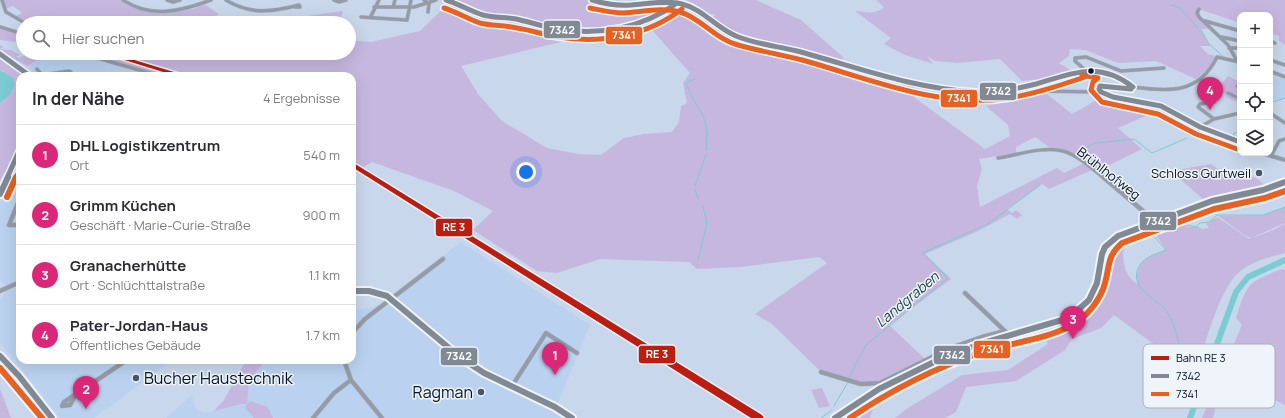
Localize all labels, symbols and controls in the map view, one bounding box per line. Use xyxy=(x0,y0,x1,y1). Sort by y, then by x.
map controls xyxy=(1237,12,1273,156)
button: + xyxy=(1237,12,1273,48)
search box xyxy=(16,16,356,60)
line badge: 7342 xyxy=(543,20,581,39)
text: 7342 xyxy=(549,22,575,37)
line badge: 7341 xyxy=(605,26,643,45)
icon: search xyxy=(30,27,52,49)
text: 7341 xyxy=(612,27,636,42)
text: Hier suchen xyxy=(62,28,144,49)
button: − xyxy=(1237,48,1273,84)
unlabelled marker xyxy=(1086,66,1096,76)
pin: 4 xyxy=(1197,77,1223,110)
line badge: 7342 xyxy=(979,82,1017,101)
text: 7342 xyxy=(985,83,1011,98)
button: locate xyxy=(1237,84,1273,120)
text: In der Nähe xyxy=(32,87,125,110)
text: 4 Ergebnisse xyxy=(263,89,340,107)
line badge: 7341 xyxy=(940,89,978,108)
text: 7341 xyxy=(947,90,971,105)
button: layers xyxy=(1237,120,1273,156)
text: DHL Logistikzentrum xyxy=(70,135,220,156)
street label: Brühlhofweg xyxy=(1073,142,1145,204)
text: 1 xyxy=(42,146,48,164)
text: 540 m xyxy=(303,146,340,164)
text: Ort xyxy=(70,156,89,174)
your location xyxy=(516,162,536,182)
place label: Schloss Gurtweil xyxy=(1151,164,1251,182)
marker: Schloss Gurtweil xyxy=(1254,168,1264,178)
text: Grimm Küchen xyxy=(70,195,176,216)
text: 2 xyxy=(41,206,49,224)
text: 900 m xyxy=(302,206,340,224)
line badge: 7342 xyxy=(1139,211,1177,231)
text: 7342 xyxy=(1145,213,1171,228)
text: Geschäft · Marie-Curie-Straße xyxy=(70,216,251,234)
line badge: RE 3 xyxy=(435,218,473,237)
text: RE 3 xyxy=(443,219,465,234)
text: Granacherhütte xyxy=(70,255,186,276)
text: 3 xyxy=(41,266,49,284)
text: 1.1 km xyxy=(309,266,340,284)
water label: Landgraben xyxy=(871,267,943,331)
text: Ort · Schlüchttalstraße xyxy=(70,276,205,294)
pin: 3 xyxy=(1060,306,1086,339)
text: Pater-Jordan-Haus xyxy=(70,315,208,336)
text: 4 xyxy=(41,326,49,344)
text: 1.7 km xyxy=(306,326,340,344)
text: Öffentliches Gebäude xyxy=(70,336,201,354)
line badge: 7341 xyxy=(973,340,1011,359)
text: 7341 xyxy=(980,341,1004,356)
pin: 1 xyxy=(542,342,568,375)
legend xyxy=(1143,344,1275,408)
line badge: RE 3 xyxy=(638,345,676,364)
line badge: 7342 xyxy=(933,345,971,365)
text: RE 3 xyxy=(646,346,668,361)
line badge: 7342 xyxy=(440,347,478,366)
text: 7342 xyxy=(939,347,965,362)
text: 7342 xyxy=(446,348,472,363)
text: Bahn RE 3 xyxy=(1176,350,1226,365)
place label: Bucher Haustechnik xyxy=(144,367,294,389)
text: 7342 xyxy=(1176,368,1200,383)
marker: Bucher Haustechnik xyxy=(131,373,141,383)
pin: 2 xyxy=(73,376,99,409)
place label: Ragman xyxy=(413,381,473,403)
text: 7341 xyxy=(1176,386,1198,401)
marker: Ragman xyxy=(476,387,486,397)

